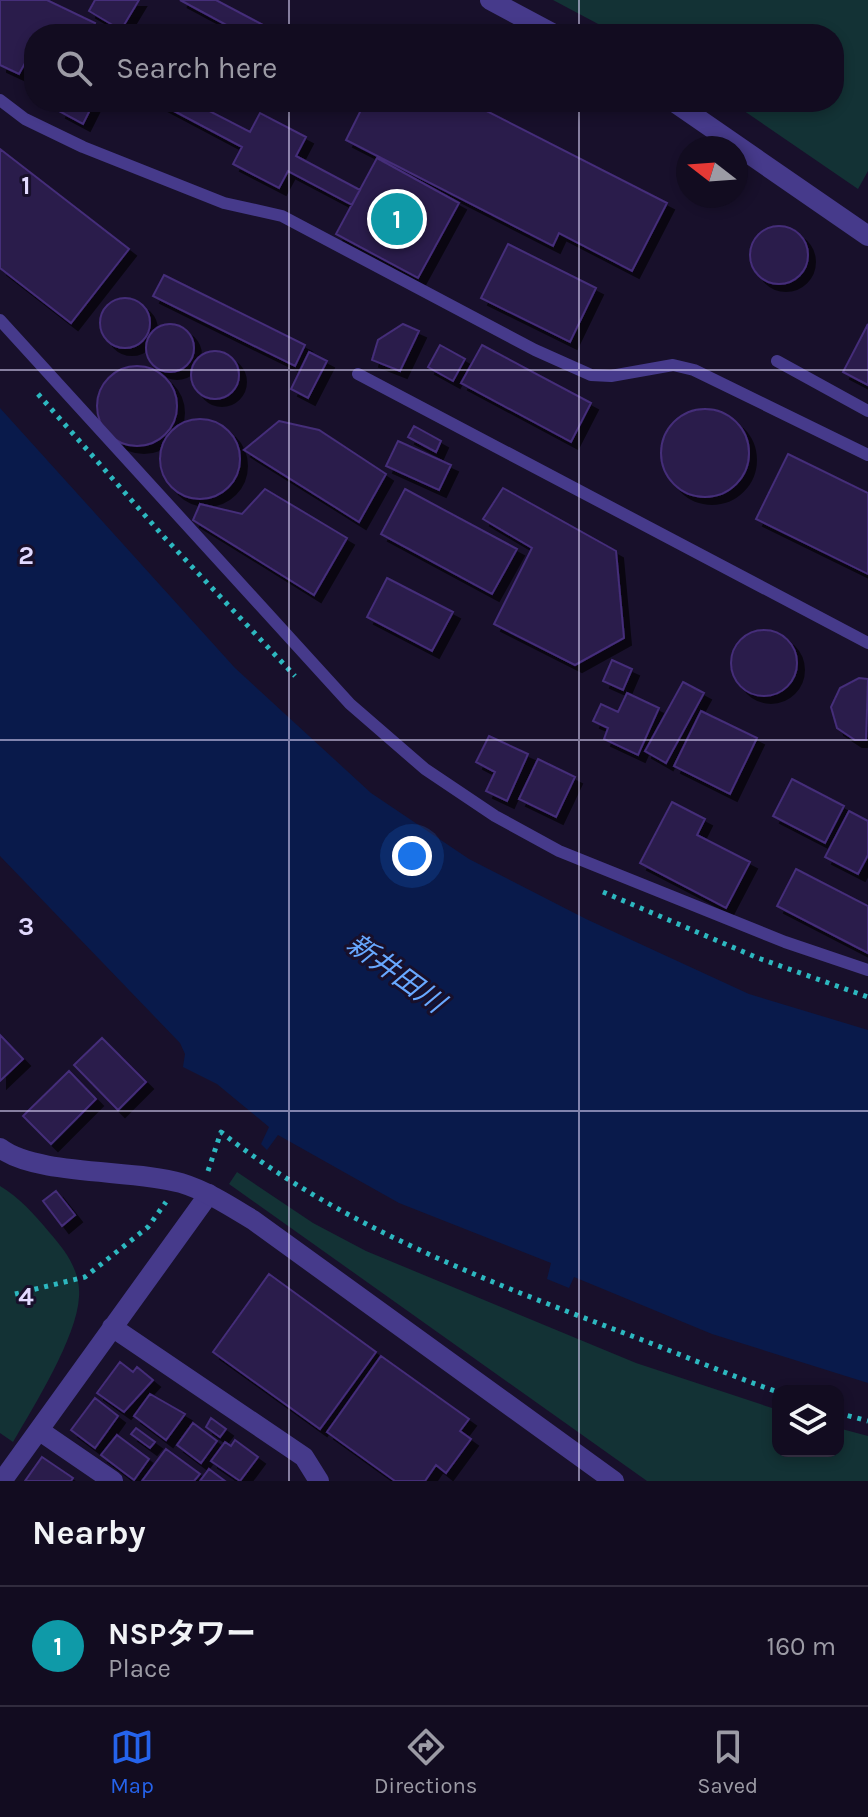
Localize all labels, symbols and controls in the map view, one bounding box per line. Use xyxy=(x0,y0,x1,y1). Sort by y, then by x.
search box xyxy=(24,24,844,112)
icon: search xyxy=(52,46,96,90)
text: Search here xyxy=(116,50,277,86)
north arrow xyxy=(676,136,748,208)
text: 1 xyxy=(21,170,31,201)
pin: 1 xyxy=(371,189,423,249)
text: 2 xyxy=(18,540,34,571)
your location xyxy=(392,836,432,876)
text: 3 xyxy=(18,911,34,942)
water label: 新井田川 xyxy=(341,927,453,1021)
text: 4 xyxy=(18,1281,34,1312)
map controls xyxy=(772,1385,844,1457)
button: layers xyxy=(772,1385,844,1457)
text: Nearby xyxy=(32,1513,146,1553)
text: NSPタワー xyxy=(108,1616,256,1652)
text: 1 xyxy=(53,1631,63,1662)
text: 160 m xyxy=(767,1631,836,1662)
text: Place xyxy=(108,1653,171,1684)
tab: Map xyxy=(110,1725,154,1799)
tab: Directions xyxy=(374,1725,477,1799)
tab: Saved xyxy=(697,1725,758,1799)

